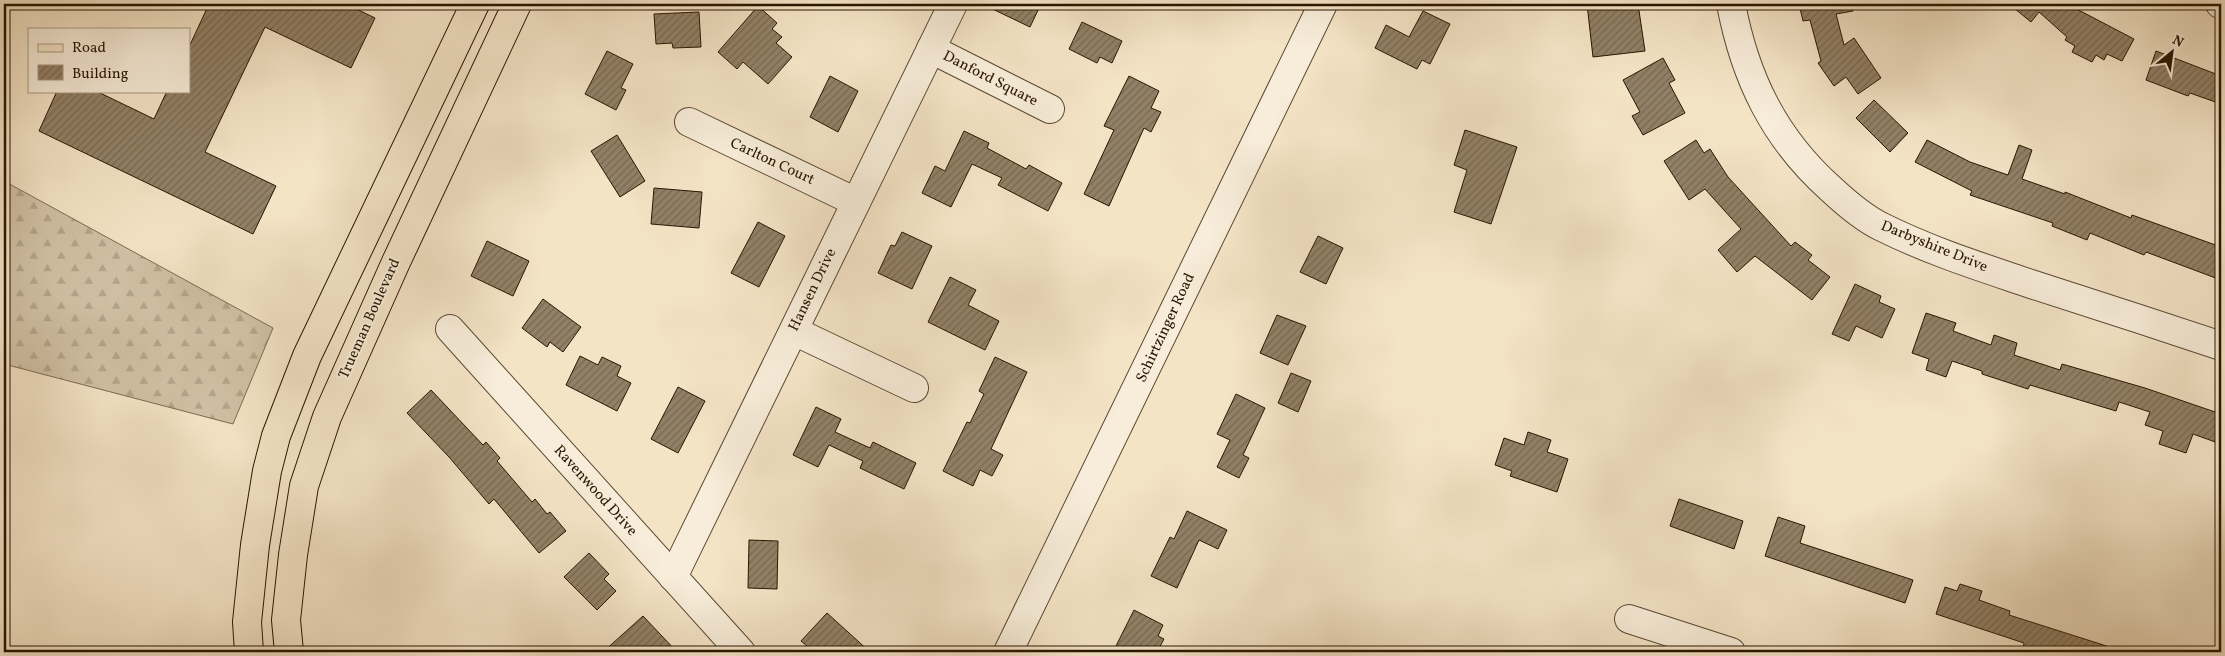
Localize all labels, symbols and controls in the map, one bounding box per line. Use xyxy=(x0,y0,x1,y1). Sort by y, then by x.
legend xyxy=(28,28,190,92)
north arrow xyxy=(2148,28,2198,78)
text: N xyxy=(2169,31,2187,53)
text: Road xyxy=(72,38,106,59)
street label: Danford Square xyxy=(939,46,1041,112)
text: Building xyxy=(72,64,129,85)
street label: Carlton Court xyxy=(726,133,818,191)
street label: Darbyshire Drive xyxy=(1877,216,1991,278)
street label: Hansen Drive xyxy=(784,245,842,335)
street label: Trueman Boulevard xyxy=(334,255,406,383)
street label: Schirtzinger Road xyxy=(1131,270,1201,386)
street label: Ravenwood Drive xyxy=(548,441,642,541)

